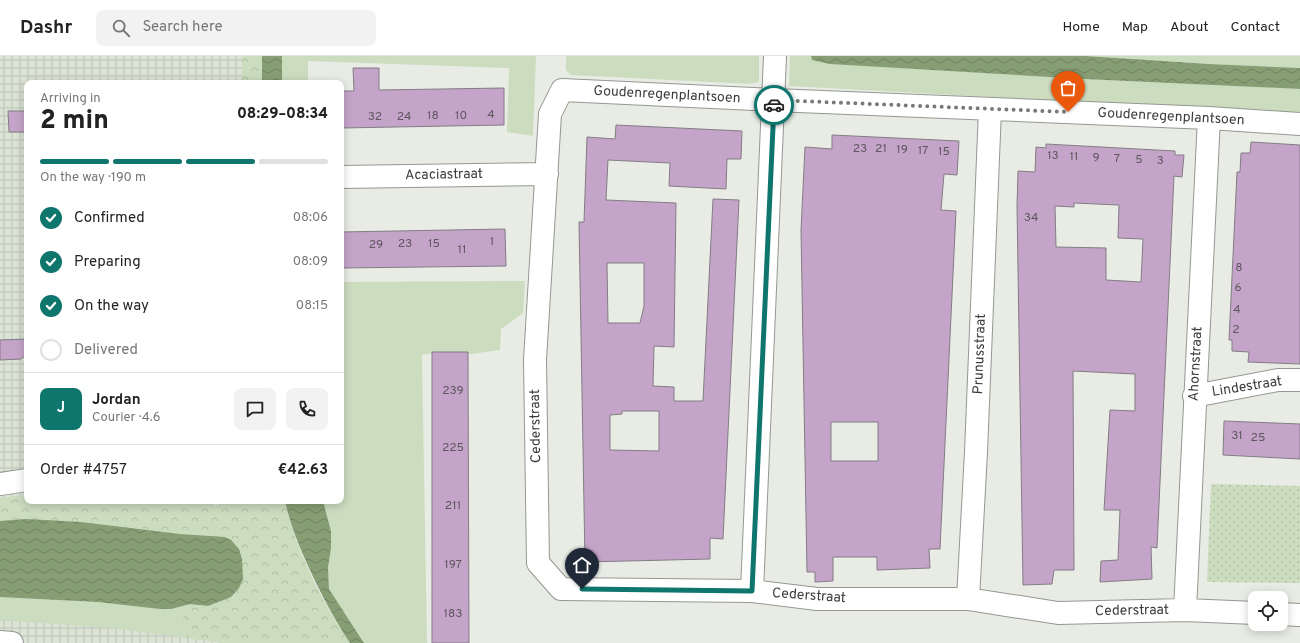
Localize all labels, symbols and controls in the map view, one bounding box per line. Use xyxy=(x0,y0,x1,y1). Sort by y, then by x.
search box xyxy=(96,10,376,46)
text: Dashr xyxy=(20,16,72,40)
icon: search xyxy=(110,17,132,39)
text: Search here xyxy=(142,18,223,37)
text: Home xyxy=(1063,19,1100,36)
text: Map xyxy=(1122,19,1148,36)
text: About xyxy=(1170,19,1209,36)
text: Contact xyxy=(1231,19,1280,36)
pin xyxy=(1051,71,1085,112)
icon: bag xyxy=(1057,77,1079,99)
street label: Goudenregenplantsoen xyxy=(593,83,741,107)
courier xyxy=(754,85,794,125)
text: Arriving in xyxy=(40,91,101,107)
icon: car xyxy=(763,94,785,116)
text: 2 min xyxy=(40,105,109,138)
text: 08:29–08:34 xyxy=(237,105,328,124)
street label: Goudenregenplantsoen xyxy=(1097,105,1245,129)
house number: 4 xyxy=(487,107,495,123)
house number: 18 xyxy=(427,108,439,124)
house number: 10 xyxy=(455,108,467,124)
house number: 32 xyxy=(368,109,382,125)
house number: 24 xyxy=(397,109,411,125)
house number: 23 xyxy=(853,141,867,157)
house number: 21 xyxy=(875,141,887,157)
house number: 19 xyxy=(896,142,908,158)
house number: 17 xyxy=(918,143,928,159)
house number: 15 xyxy=(938,144,950,160)
house number: 13 xyxy=(1047,148,1059,164)
house number: 11 xyxy=(1070,149,1078,165)
house number: 9 xyxy=(1092,150,1100,166)
house number: 7 xyxy=(1114,151,1120,167)
house number: 5 xyxy=(1135,152,1143,168)
house number: 3 xyxy=(1156,153,1164,169)
street label: Acaciastraat xyxy=(405,166,483,184)
text: On the way · 190 m xyxy=(40,170,146,186)
icon: check xyxy=(40,207,62,229)
text: Confirmed xyxy=(74,209,145,228)
text: 08:06 xyxy=(293,210,328,226)
house number: 34 xyxy=(1024,210,1038,226)
house number: 1 xyxy=(490,234,494,250)
house number: 23 xyxy=(398,236,412,252)
house number: 15 xyxy=(428,236,440,252)
house number: 29 xyxy=(369,237,383,253)
house number: 11 xyxy=(458,242,466,258)
icon: check xyxy=(40,251,62,273)
text: Preparing xyxy=(74,253,141,272)
text: 08:09 xyxy=(293,254,328,270)
house number: 8 xyxy=(1235,260,1243,276)
house number: 6 xyxy=(1234,280,1242,296)
icon: check xyxy=(40,295,62,317)
text: On the way xyxy=(74,297,149,316)
text: 08:15 xyxy=(296,298,328,314)
house number: 4 xyxy=(1233,302,1241,318)
street label: Prunusstraat xyxy=(970,313,990,395)
house number: 2 xyxy=(1232,322,1240,338)
street label: Ahornstraat xyxy=(1186,326,1206,402)
text: Delivered xyxy=(74,341,138,360)
street label: Lindestraat xyxy=(1211,373,1283,401)
house number: 239 xyxy=(442,383,464,399)
button: chat xyxy=(234,388,276,430)
button: phone xyxy=(286,388,328,430)
street label: Cederstraat xyxy=(527,389,545,463)
text: Jordan xyxy=(92,391,141,410)
text: J xyxy=(57,399,65,418)
text: Courier · 4.6 xyxy=(92,410,160,426)
house number: 31 xyxy=(1231,428,1243,444)
house number: 25 xyxy=(1251,430,1265,446)
house number: 225 xyxy=(442,440,464,456)
text: Order #4757 xyxy=(40,461,127,480)
text: €42.63 xyxy=(278,461,328,480)
house number: 211 xyxy=(445,498,461,514)
pin xyxy=(565,548,599,589)
icon: home xyxy=(571,554,593,576)
house number: 197 xyxy=(444,557,462,573)
street label: Cederstraat xyxy=(772,585,846,607)
map controls xyxy=(1248,591,1288,631)
button: locate xyxy=(1248,591,1288,631)
street label: Cederstraat xyxy=(1095,602,1169,620)
house number: 183 xyxy=(443,606,463,622)

